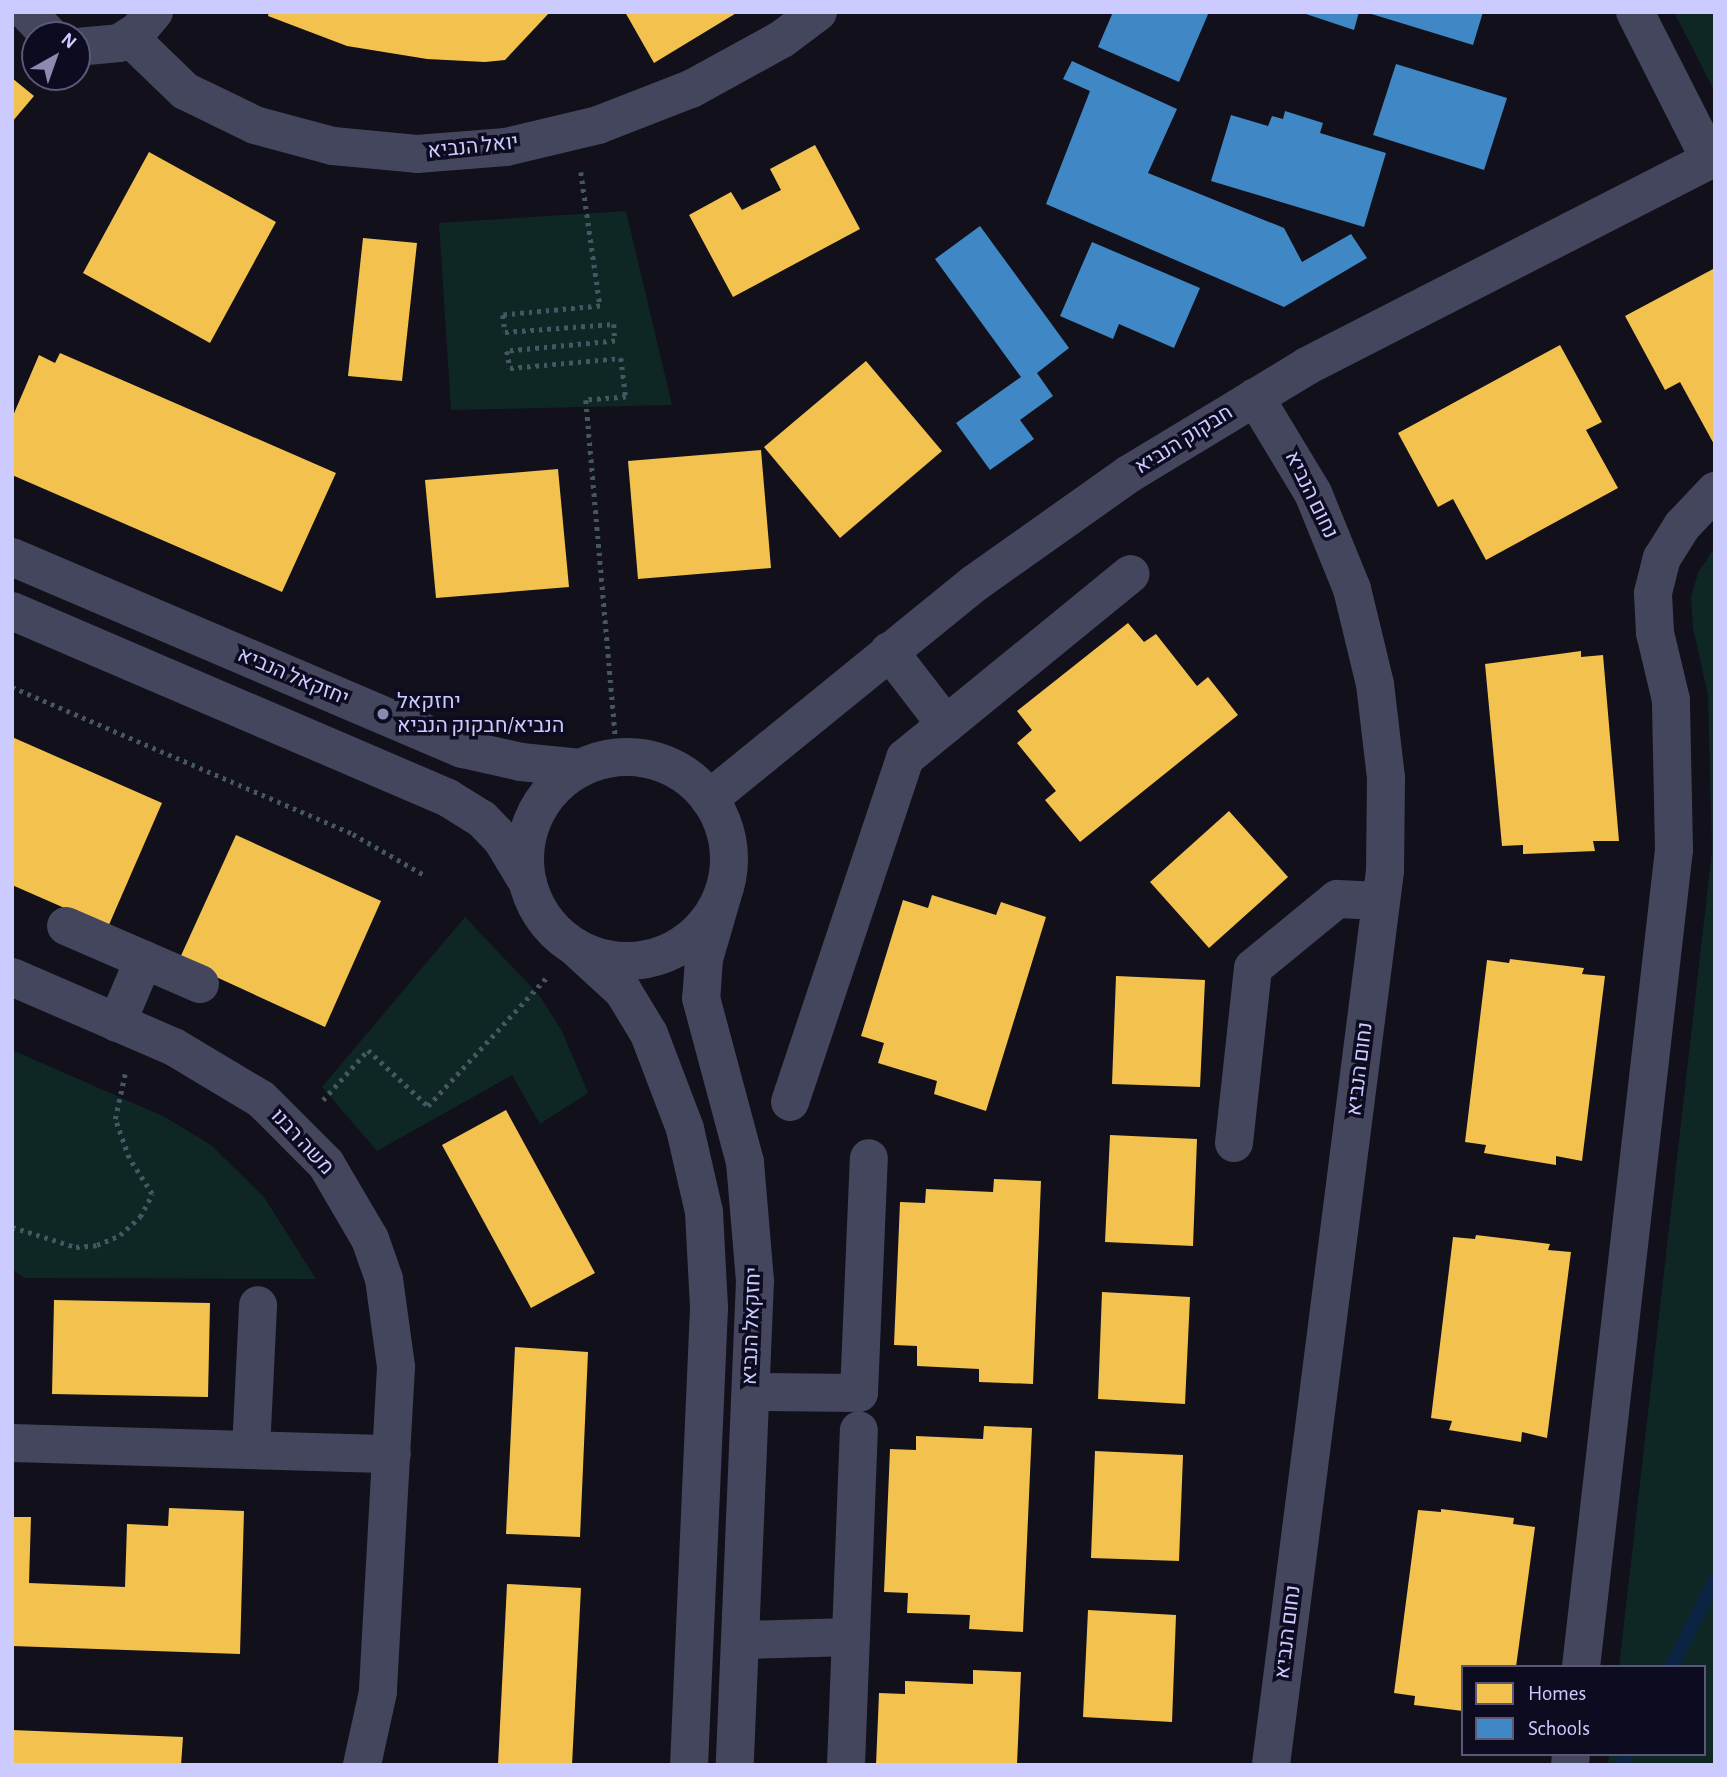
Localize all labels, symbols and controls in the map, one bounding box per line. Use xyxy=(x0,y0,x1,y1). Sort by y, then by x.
north arrow xyxy=(21,21,91,91)
text: N xyxy=(57,30,80,53)
street label: יואל הנביא xyxy=(426,130,520,164)
street label: חבקוק הנביא xyxy=(1131,400,1237,480)
street label: נחום הנביא xyxy=(1279,447,1343,543)
street label: יחזקאל הנביא xyxy=(234,642,352,712)
place label: יחזקאל הנביא/חבקוק הנביא xyxy=(397,689,564,739)
marker: יחזקאל הנביא/חבקוק הנביא xyxy=(375,706,391,722)
street label: נחום הנביא xyxy=(1342,1021,1378,1117)
street label: משה רבנו xyxy=(265,1104,339,1180)
street label: יחזקאל הנביא xyxy=(737,1267,767,1385)
street label: נחום הנביא xyxy=(1270,1584,1306,1680)
legend xyxy=(1461,1665,1706,1756)
text: Homes xyxy=(1528,1683,1586,1704)
text: Schools xyxy=(1528,1718,1590,1739)

